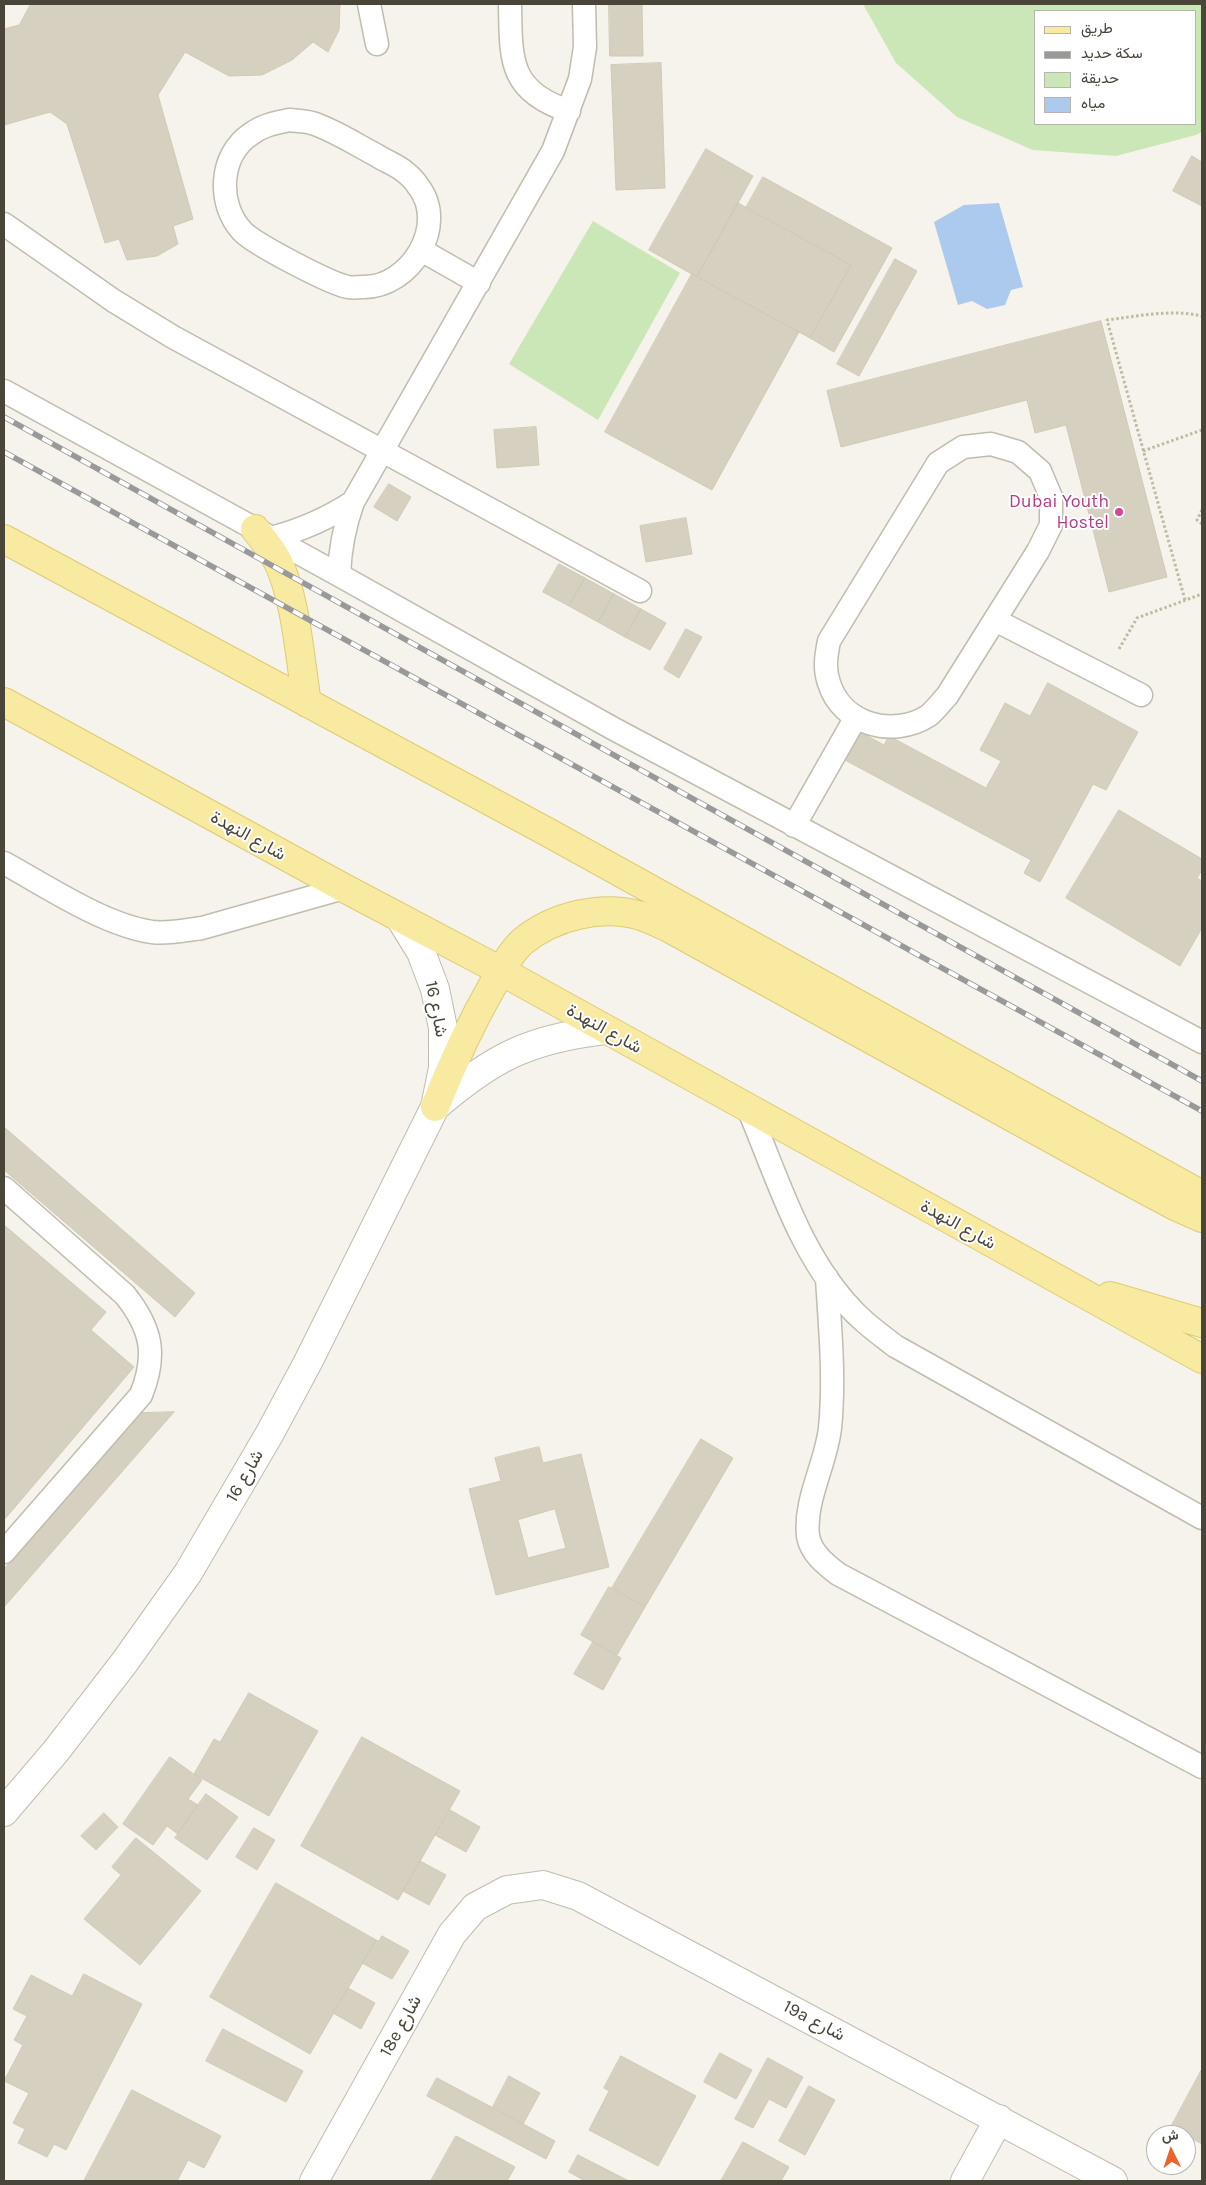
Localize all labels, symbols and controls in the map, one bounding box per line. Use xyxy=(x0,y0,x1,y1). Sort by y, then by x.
legend xyxy=(1034,10,1196,125)
text: طريق xyxy=(1081,19,1113,37)
text: سكة حديد xyxy=(1081,44,1143,62)
text: حديقة xyxy=(1081,69,1119,87)
text: مياه xyxy=(1081,94,1105,112)
place label: Dubai Youth Hostel xyxy=(1009,491,1109,534)
marker: Dubai Youth Hostel xyxy=(1113,506,1125,518)
street label: شارع النهدة xyxy=(207,806,289,866)
street label: شارع 16 xyxy=(420,979,452,1039)
street label: شارع النهدة xyxy=(563,999,645,1059)
street label: شارع النهدة xyxy=(917,1195,999,1255)
street label: شارع 16 xyxy=(221,1446,269,1506)
street label: 18e شارع xyxy=(375,1992,427,2060)
street label: 19a شارع xyxy=(779,1996,849,2046)
north arrow xyxy=(1146,2125,1196,2175)
text: ش xyxy=(1161,2126,1179,2145)

